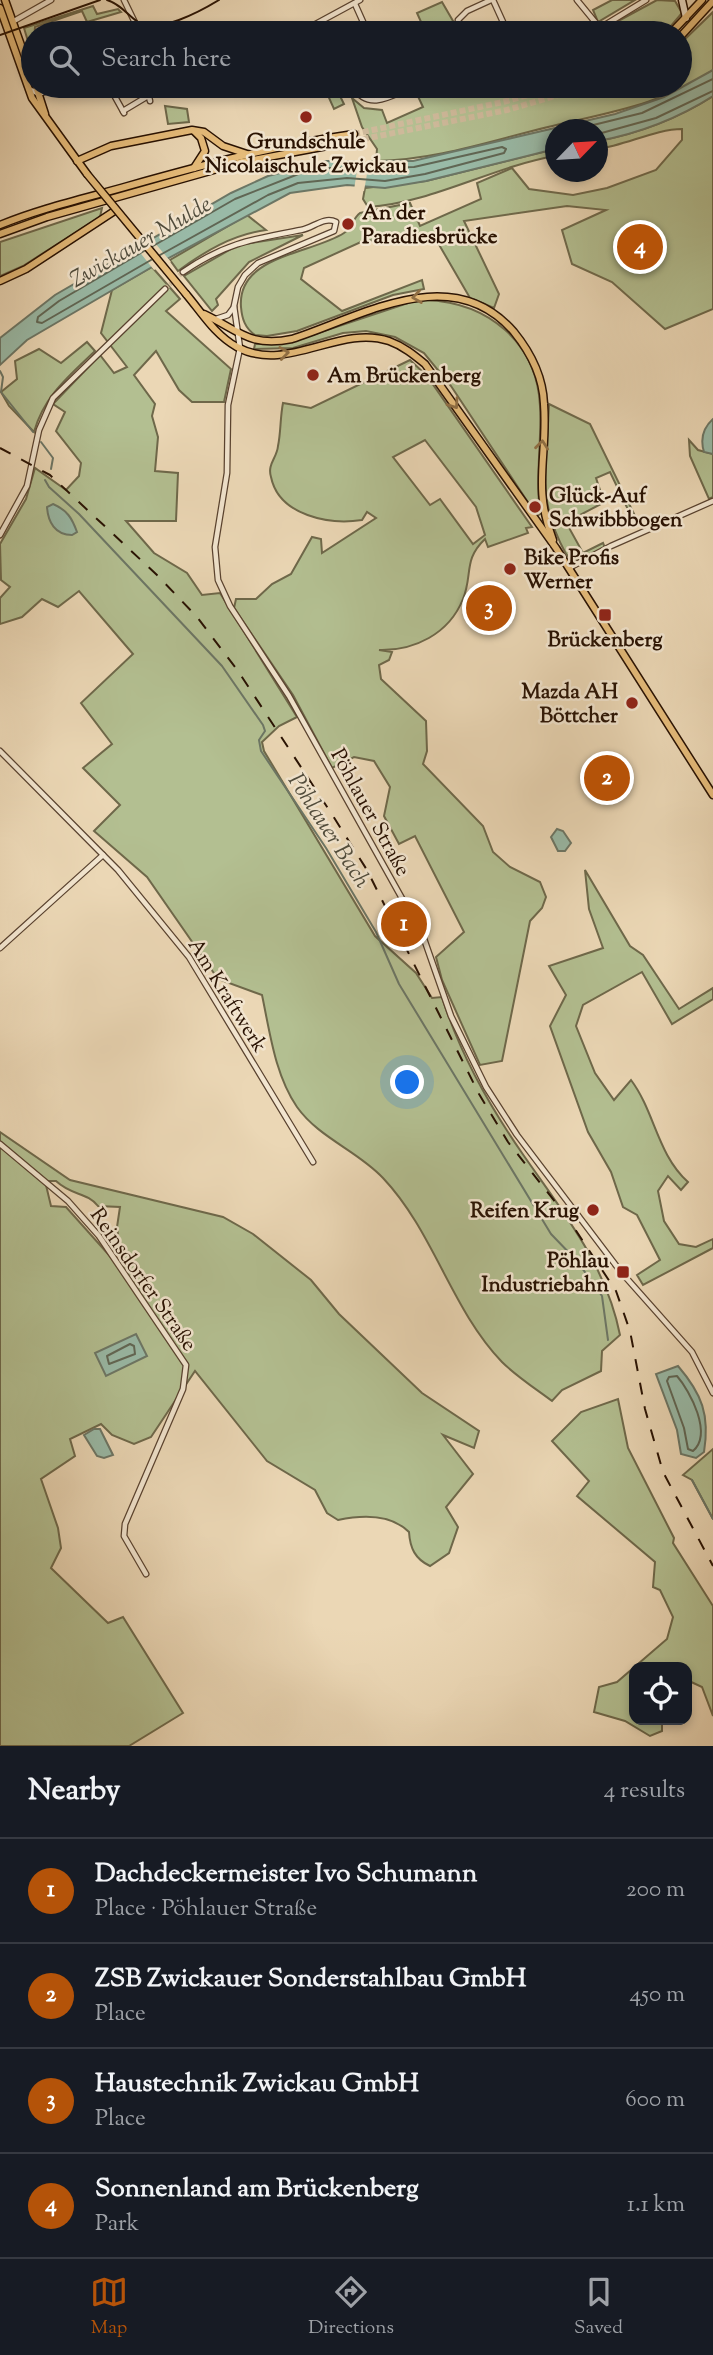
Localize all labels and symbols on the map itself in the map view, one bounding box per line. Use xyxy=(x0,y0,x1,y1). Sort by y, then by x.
marker: Grundschule Nicolaischule Zwickau xyxy=(298,109,314,125)
north arrow xyxy=(545,119,608,182)
place label: Grundschule Nicolaischule Zwickau xyxy=(205,128,408,182)
water label: Zwickauer Mulde xyxy=(64,189,218,297)
place label: An der Paradiesbrücke xyxy=(362,199,498,253)
marker: An der Paradiesbrücke xyxy=(340,216,356,232)
pin: 4 xyxy=(617,221,663,273)
one-way arrow xyxy=(411,290,423,305)
one-way arrow xyxy=(278,346,290,361)
place label: Am Brückenberg xyxy=(327,362,482,392)
marker: Am Brückenberg xyxy=(305,367,321,383)
one-way arrow xyxy=(446,396,458,409)
one-way arrow xyxy=(534,439,549,451)
place label: Glück-Auf Schwibbbogen xyxy=(549,482,683,536)
marker: Glück-Auf Schwibbbogen xyxy=(527,499,543,515)
place label: Bike Profis Werner xyxy=(524,544,619,598)
marker: Bike Profis Werner xyxy=(502,561,518,577)
pin: 3 xyxy=(466,582,512,634)
marker: Brückenberg xyxy=(597,607,613,623)
place label: Brückenberg xyxy=(547,626,663,656)
place label: Mazda AH Böttcher xyxy=(521,678,618,732)
marker: Mazda AH Böttcher xyxy=(624,695,640,711)
street label: Pöhlauer Straße xyxy=(322,743,417,882)
pin: 2 xyxy=(584,752,630,804)
water label: Pöhlauer Bach xyxy=(279,768,377,895)
pin: 1 xyxy=(381,898,427,950)
street label: Am Kraftwerk xyxy=(179,933,274,1059)
your location xyxy=(390,1065,424,1099)
place label: Reifen Krug xyxy=(470,1197,580,1227)
street label: Reinsdorfer Straße xyxy=(82,1202,203,1358)
marker: Reifen Krug xyxy=(585,1202,601,1218)
place label: Pöhlau Industriebahn xyxy=(482,1247,610,1301)
marker: Pöhlau Industriebahn xyxy=(615,1264,631,1280)

